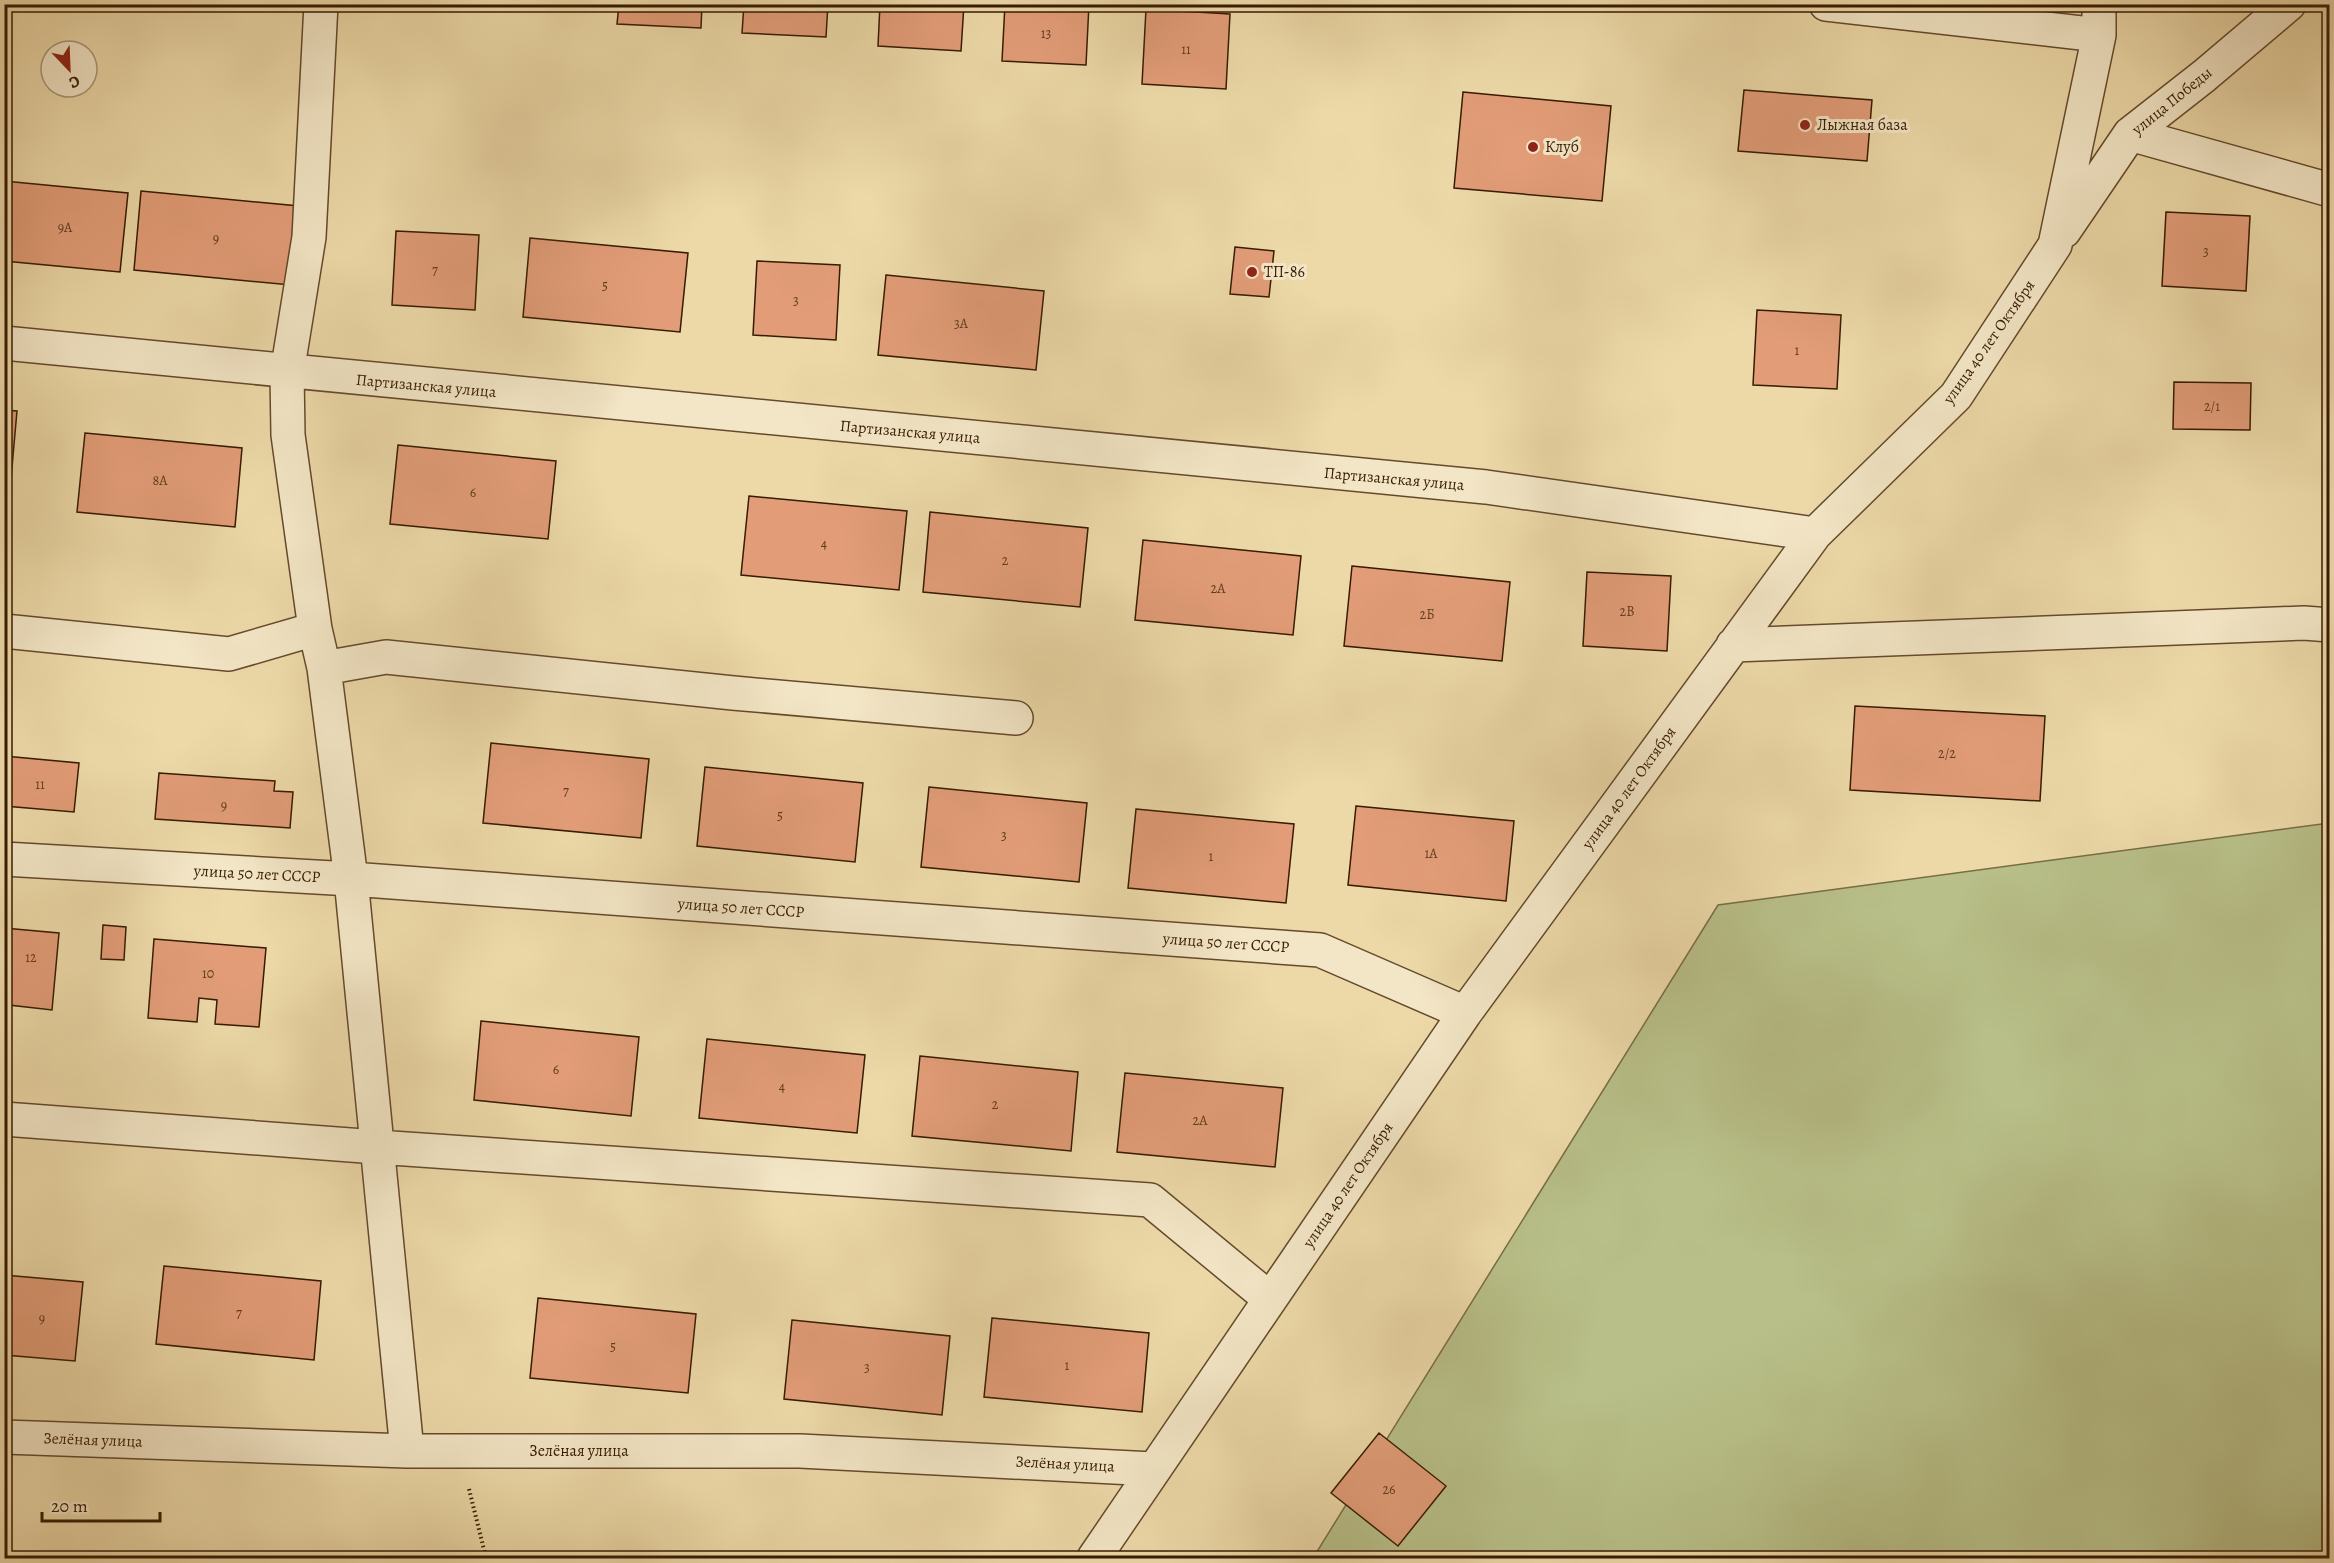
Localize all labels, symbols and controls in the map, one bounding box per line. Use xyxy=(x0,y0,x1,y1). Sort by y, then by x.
house number: 13 xyxy=(1041,24,1051,43)
north arrow xyxy=(39,39,99,99)
house number: 11 xyxy=(1181,40,1191,59)
street label: улица Победы xyxy=(2126,62,2217,141)
text: С xyxy=(66,70,83,94)
place label: Лыжная база xyxy=(1817,114,1908,136)
marker: Лыжная база xyxy=(1798,118,1812,132)
place label: Клуб xyxy=(1545,136,1579,158)
marker: Клуб xyxy=(1526,140,1540,154)
house number: 9А xyxy=(58,218,73,237)
house number: 9 xyxy=(213,229,219,248)
house number: 3 xyxy=(2203,242,2209,261)
house number: 7 xyxy=(432,261,438,280)
place label: ТП-86 xyxy=(1264,261,1305,283)
marker: ТП-86 xyxy=(1245,265,1259,279)
street label: улица 40 лет Октября xyxy=(1937,275,2040,409)
house number: 5 xyxy=(602,276,608,295)
house number: 3 xyxy=(793,291,799,310)
house number: 3А xyxy=(954,314,969,333)
house number: 1 xyxy=(1795,341,1800,360)
street label: Партизанская улица xyxy=(355,369,498,403)
house number: 2/1 xyxy=(2204,397,2220,416)
street label: Партизанская улица xyxy=(839,415,982,449)
street label: Партизанская улица xyxy=(1323,462,1466,496)
house number: 8А xyxy=(153,471,168,490)
house number: 6 xyxy=(470,483,476,502)
house number: 4 xyxy=(821,534,827,553)
house number: 2 xyxy=(1002,551,1009,570)
house number: 2А xyxy=(1211,579,1226,598)
house number: 2В xyxy=(1619,602,1635,621)
house number: 2Б xyxy=(1420,605,1435,624)
street label: улица 40 лет Октября xyxy=(1576,722,1681,855)
house number: 2/2 xyxy=(1938,744,1956,763)
house number: 11 xyxy=(35,775,45,794)
house number: 7 xyxy=(563,782,569,801)
house number: 9 xyxy=(221,796,227,815)
house number: 5 xyxy=(777,806,783,825)
house number: 3 xyxy=(1001,826,1007,845)
house number: 1А xyxy=(1425,844,1438,863)
house number: 1 xyxy=(1209,847,1214,866)
street label: улица 50 лет СССР xyxy=(192,860,321,888)
street label: улица 50 лет СССР xyxy=(676,893,805,923)
street label: улица 50 лет СССР xyxy=(1161,928,1290,958)
house number: 12 xyxy=(25,948,37,967)
house number: 10 xyxy=(202,964,214,983)
house number: 6 xyxy=(553,1060,559,1079)
house number: 4 xyxy=(779,1077,785,1096)
house number: 2 xyxy=(992,1095,999,1114)
house number: 2А xyxy=(1193,1111,1208,1130)
street label: улица 40 лет Октября xyxy=(1297,1118,1398,1253)
house number: 7 xyxy=(236,1304,242,1323)
house number: 9 xyxy=(39,1309,45,1328)
house number: 5 xyxy=(610,1337,616,1356)
house number: 1 xyxy=(1065,1356,1070,1375)
house number: 3 xyxy=(864,1358,870,1377)
street label: Зелёная улица xyxy=(43,1427,144,1453)
street label: Зелёная улица xyxy=(529,1440,629,1462)
street label: Зелёная улица xyxy=(1015,1450,1116,1478)
house number: 26 xyxy=(1382,1480,1396,1499)
scale bar xyxy=(42,1485,160,1523)
text: 20 m xyxy=(51,1494,88,1518)

